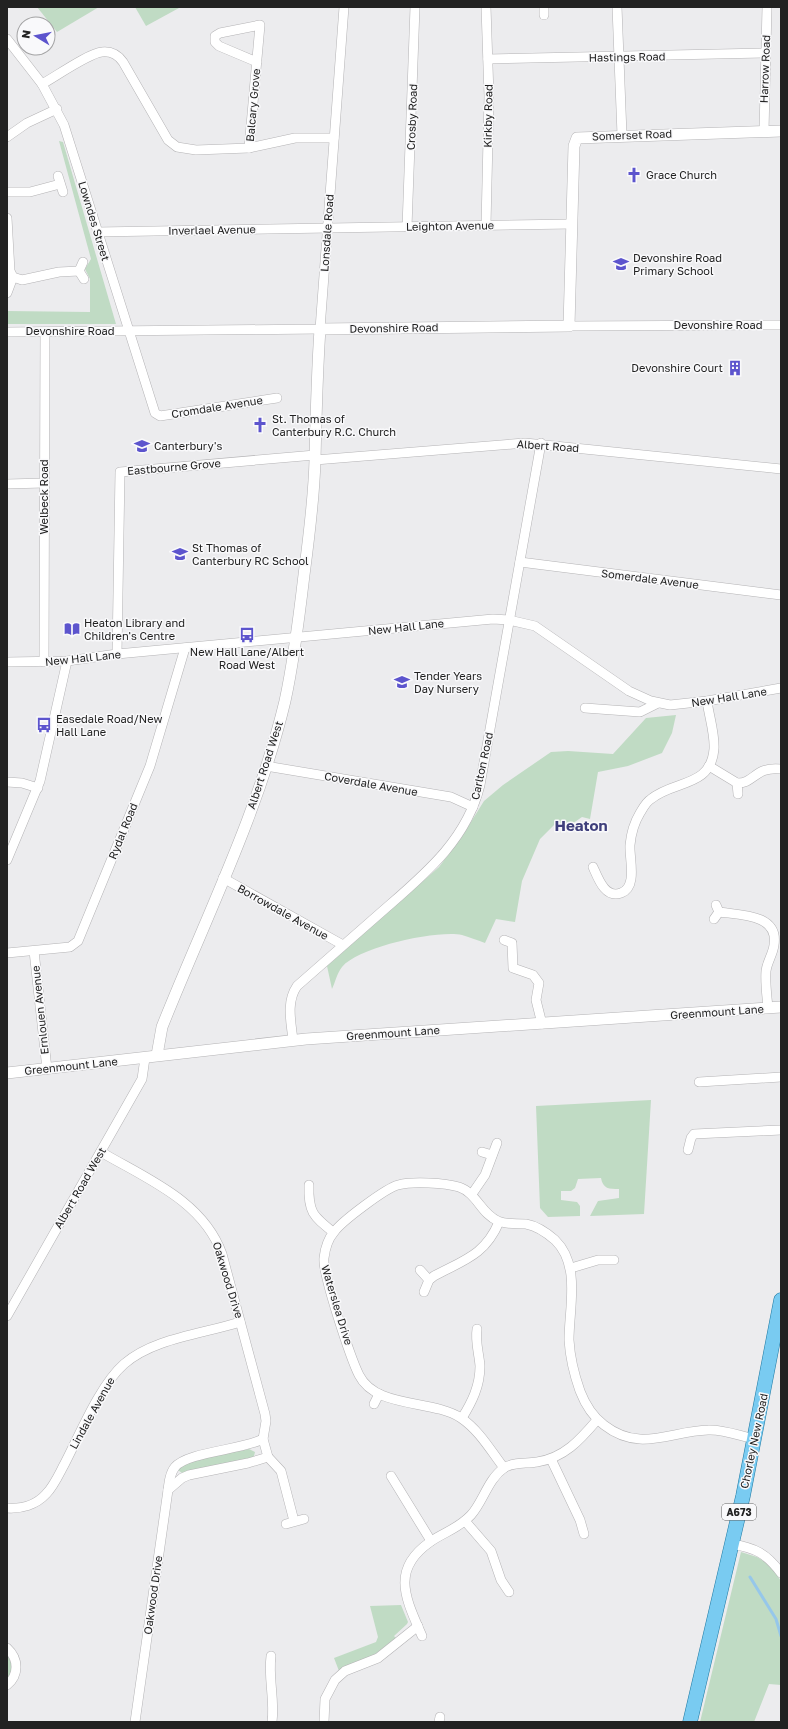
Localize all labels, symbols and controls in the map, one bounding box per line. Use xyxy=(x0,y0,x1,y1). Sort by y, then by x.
north arrow xyxy=(16,16,56,56)
text: N xyxy=(19,29,33,39)
street label: Harrow Road xyxy=(757,35,772,103)
street label: Hastings Road xyxy=(588,49,666,64)
street label: Balcary Grove xyxy=(243,68,262,142)
street label: Crosby Road xyxy=(404,84,419,150)
street label: Kirkby Road xyxy=(480,84,495,148)
street label: Somerset Road xyxy=(592,127,672,142)
church icon: Grace Church xyxy=(625,166,643,184)
place label: Grace Church xyxy=(646,168,717,181)
street label: Lowndes Street xyxy=(76,179,113,262)
street label: Lonsdale Road xyxy=(317,194,336,272)
street label: Leighton Avenue xyxy=(406,218,494,233)
street label: Inverlael Avenue xyxy=(168,222,256,237)
place label: Devonshire Road Primary School xyxy=(633,251,722,277)
school or university icon: Devonshire Road Primary School xyxy=(612,255,630,273)
street label: Devonshire Road xyxy=(674,318,762,331)
street label: Devonshire Road xyxy=(349,320,439,335)
street label: Devonshire Road xyxy=(26,324,114,337)
building icon: Devonshire Court xyxy=(726,359,744,377)
place label: Devonshire Court xyxy=(631,361,723,374)
street label: Cromdale Avenue xyxy=(170,393,264,420)
place label: St. Thomas of Canterbury R.C. Church xyxy=(272,412,396,438)
church icon: St. Thomas of Canterbury R.C. Church xyxy=(251,416,269,434)
school or university icon: Canterbury's xyxy=(133,437,151,455)
street label: Albert Road xyxy=(516,437,580,454)
place label: Canterbury's xyxy=(154,439,222,452)
street label: Eastbourne Grove xyxy=(127,456,221,477)
street label: Welbeck Road xyxy=(37,459,50,535)
place label: St Thomas of Canterbury RC School xyxy=(192,541,309,567)
school or university icon: St Thomas of Canterbury RC School xyxy=(171,545,189,563)
street label: Somerdale Avenue xyxy=(600,566,700,591)
place label: Heaton Library and Children's Centre xyxy=(84,616,185,642)
street label: New Hall Lane xyxy=(367,616,445,637)
library icon: Heaton Library and Children's Centre xyxy=(63,620,81,638)
bus stop icon: New Hall Lane/Albert Road West xyxy=(238,626,256,644)
place label: New Hall Lane/Albert Road West xyxy=(190,645,304,671)
street label: New Hall Lane xyxy=(44,647,122,668)
place label: Tender Years Day Nursery xyxy=(414,669,482,695)
school or university icon: Tender Years Day Nursery xyxy=(393,673,411,691)
street label: New Hall Lane xyxy=(690,684,768,709)
place label: Easedale Road/New Hall Lane xyxy=(56,712,162,738)
bus stop icon: Easedale Road/New Hall Lane xyxy=(35,716,53,734)
street label: Albert Road West xyxy=(244,719,285,811)
street label: Carlton Road xyxy=(468,731,495,801)
street label: Coverdale Avenue xyxy=(323,769,419,798)
street label: Rydal Road xyxy=(105,801,140,861)
district label: Heaton xyxy=(554,816,608,834)
street label: Borrowdale Avenue xyxy=(235,881,331,942)
street label: Ernlouen Avenue xyxy=(28,965,51,1055)
street label: Greenmount Lane xyxy=(670,1002,764,1021)
street label: Greenmount Lane xyxy=(346,1023,440,1042)
street label: Greenmount Lane xyxy=(24,1054,118,1077)
street label: Albert Road West xyxy=(51,1145,108,1231)
street label: Oakwood Drive xyxy=(211,1240,246,1320)
street label: Waterslea Drive xyxy=(319,1263,356,1347)
street label: Lindale Avenue xyxy=(66,1374,117,1451)
street label: Chorley New Road xyxy=(737,1392,770,1490)
road number: A673 xyxy=(722,1504,756,1520)
street label: Oakwood Drive xyxy=(141,1555,164,1635)

